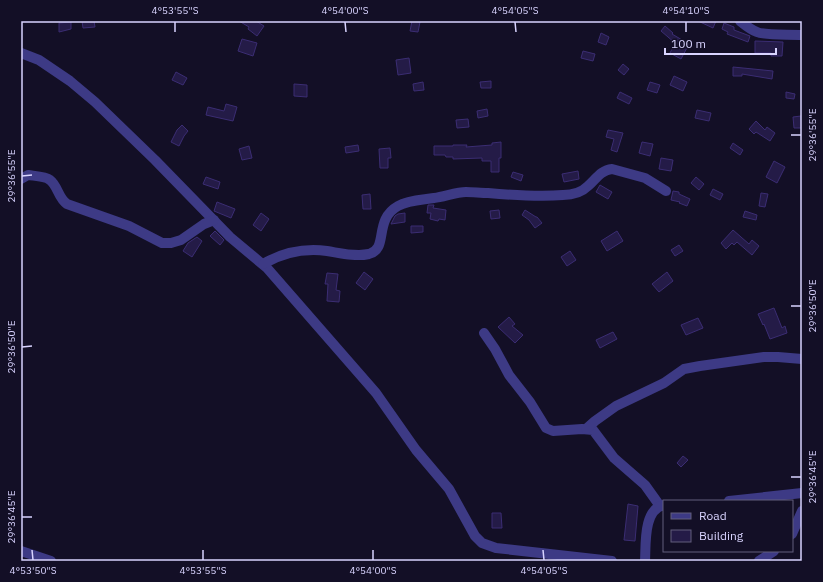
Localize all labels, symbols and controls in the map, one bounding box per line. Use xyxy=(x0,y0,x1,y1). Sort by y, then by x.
text: 4°53'55"S xyxy=(151,4,199,17)
text: 4°54'00"S xyxy=(321,4,369,17)
text: 4°54'05"S xyxy=(491,4,539,17)
text: 4°54'10"S xyxy=(662,4,710,17)
scale bar xyxy=(665,30,776,56)
text: 100 m xyxy=(671,36,706,51)
text: 29°36'55"E xyxy=(806,108,819,162)
text: 29°36'55"E xyxy=(5,149,18,203)
text: 29°36'50"E xyxy=(806,279,819,333)
text: 29°36'50"E xyxy=(5,320,18,374)
text: 29°36'45"E xyxy=(806,450,819,504)
text: 29°36'45"E xyxy=(5,490,18,544)
legend xyxy=(663,500,793,552)
text: Road xyxy=(699,508,727,523)
text: Building xyxy=(699,528,744,543)
text: 4°53'50"S xyxy=(9,564,57,577)
text: 4°53'55"S xyxy=(179,564,227,577)
text: 4°54'00"S xyxy=(349,564,397,577)
text: 4°54'05"S xyxy=(520,564,568,577)

